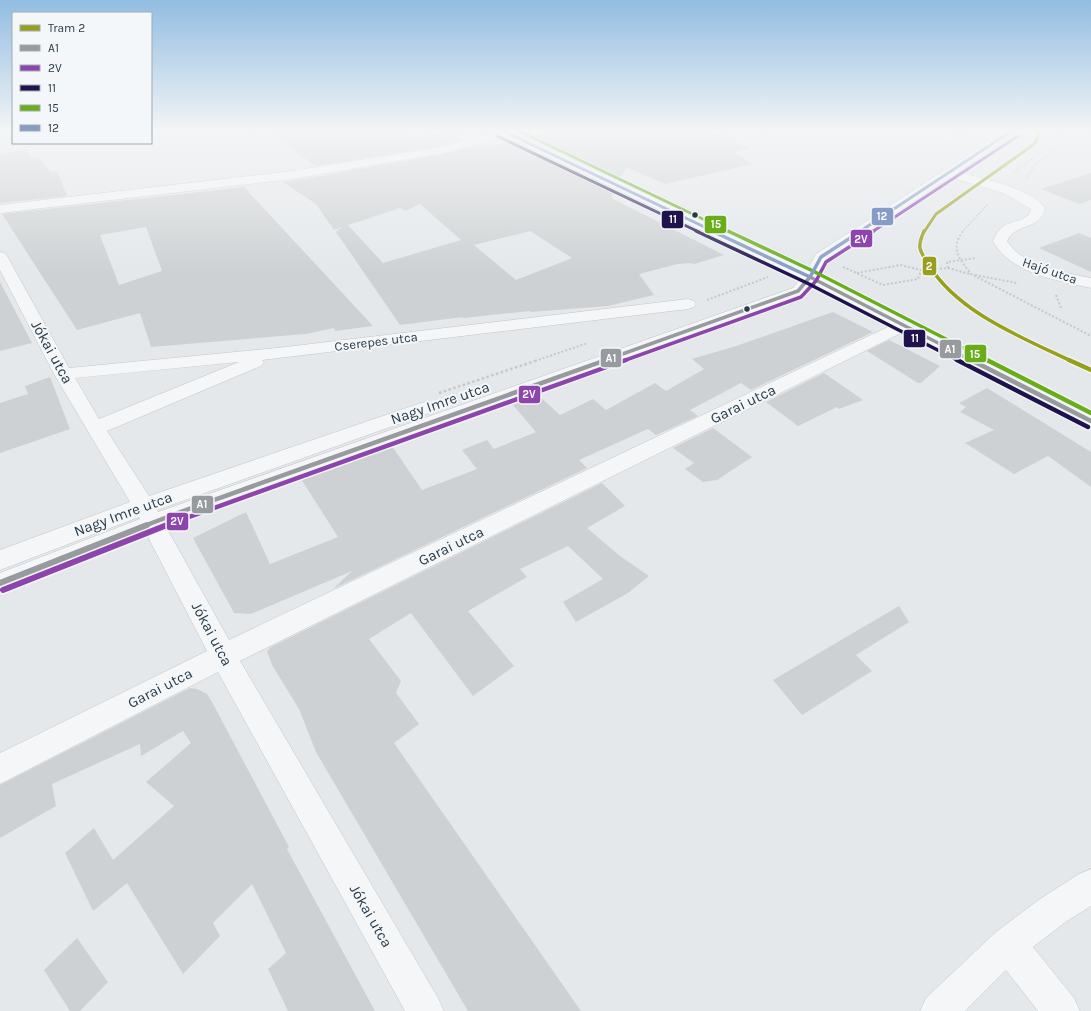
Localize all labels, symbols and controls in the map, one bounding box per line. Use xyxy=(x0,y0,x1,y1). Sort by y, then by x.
legend xyxy=(12,12,152,144)
text: Tram 2 xyxy=(48,21,85,35)
text: A1 xyxy=(48,41,59,55)
text: 2V xyxy=(48,61,62,75)
text: 11 xyxy=(48,81,56,95)
text: 15 xyxy=(48,101,59,115)
text: 12 xyxy=(48,121,59,135)
line badge: 12 xyxy=(871,207,894,226)
line badge: 11 xyxy=(661,210,684,229)
unlabelled marker xyxy=(690,210,700,220)
text: 12 xyxy=(877,210,888,223)
text: 11 xyxy=(669,213,677,226)
line badge: 15 xyxy=(704,215,727,234)
text: 15 xyxy=(711,218,721,231)
line badge: 2V xyxy=(850,229,873,248)
text: 2V xyxy=(854,233,868,246)
street label: Hajó utca xyxy=(1021,254,1079,287)
line badge: 2 xyxy=(922,256,937,276)
text: 2 xyxy=(926,260,933,273)
unlabelled marker xyxy=(742,304,752,314)
street label: Jókai utca xyxy=(27,317,77,387)
street label: Cserepes utca xyxy=(334,329,418,354)
line badge: 11 xyxy=(903,329,926,348)
text: 11 xyxy=(911,332,919,345)
line badge: A1 xyxy=(939,339,962,359)
text: A1 xyxy=(945,343,955,356)
line badge: 15 xyxy=(964,344,987,363)
line badge: A1 xyxy=(600,348,622,368)
text: 15 xyxy=(970,348,980,361)
text: A1 xyxy=(606,352,616,365)
street label: Nagy Imre utca xyxy=(388,378,492,428)
street label: Garai utca xyxy=(707,380,779,428)
line badge: 2V xyxy=(518,385,541,404)
text: 2V xyxy=(522,388,536,401)
street label: Nagy Imre utca xyxy=(71,488,175,540)
line badge: A1 xyxy=(191,495,214,514)
text: A1 xyxy=(197,498,207,511)
line badge: 2V xyxy=(166,512,189,531)
text: 2V xyxy=(170,515,184,528)
street label: Garai utca xyxy=(415,522,487,570)
street label: Jókai utca xyxy=(188,599,236,669)
street label: Garai utca xyxy=(125,664,195,712)
street label: Jókai utca xyxy=(346,881,396,951)

